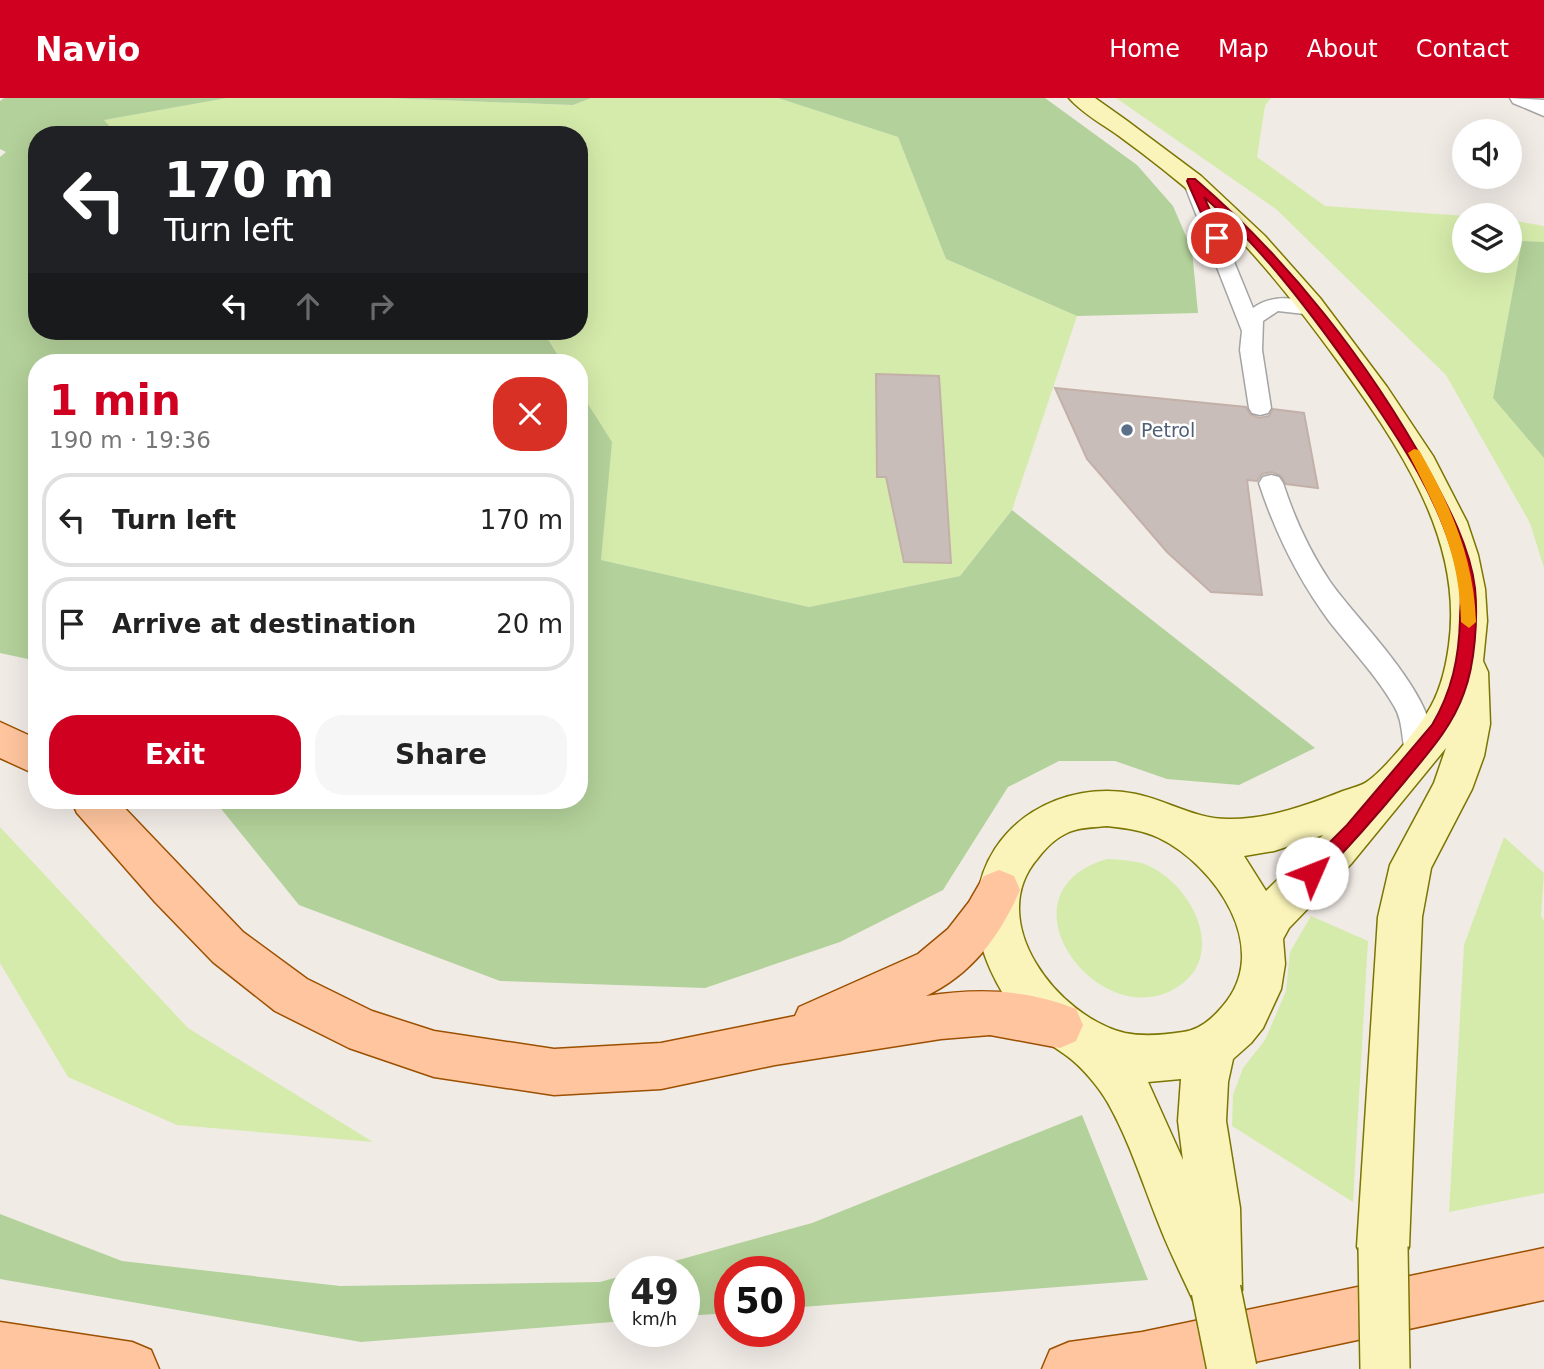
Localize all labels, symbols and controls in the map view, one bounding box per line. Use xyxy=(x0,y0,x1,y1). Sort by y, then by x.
text: Navio xyxy=(35,30,140,69)
text: Home xyxy=(1109,35,1180,63)
text: Map xyxy=(1218,35,1269,63)
text: About xyxy=(1307,35,1378,63)
text: Contact xyxy=(1416,35,1509,63)
map controls xyxy=(1452,119,1522,273)
button: sound xyxy=(1452,119,1522,189)
text: 170 m xyxy=(164,152,334,209)
icon: left xyxy=(49,154,140,245)
button: layers xyxy=(1452,203,1522,273)
pin xyxy=(1187,208,1247,268)
text: Turn left xyxy=(164,211,294,249)
icon: arrive xyxy=(1198,219,1236,257)
icon: left xyxy=(216,287,254,325)
icon: ahead xyxy=(289,287,327,325)
icon: right xyxy=(362,287,400,325)
text: 1 min xyxy=(49,376,181,425)
button: close xyxy=(493,377,567,451)
place label: Petrol xyxy=(1141,419,1195,441)
marker: Petrol xyxy=(1119,422,1135,438)
text: 190 m · 19:36 xyxy=(49,427,211,453)
icon: left xyxy=(53,501,91,539)
text: Turn left xyxy=(112,505,236,535)
text: 170 m xyxy=(480,505,563,535)
icon: arrive xyxy=(53,605,91,643)
text: Arrive at destination xyxy=(112,609,416,639)
text: 20 m xyxy=(496,609,563,639)
button: Exit xyxy=(49,715,301,795)
button: Share xyxy=(315,715,567,795)
position arrow xyxy=(1275,836,1349,910)
speed limit sign: 50 xyxy=(714,1256,805,1347)
text: 49 xyxy=(630,1272,679,1312)
text: km/h xyxy=(632,1308,677,1329)

